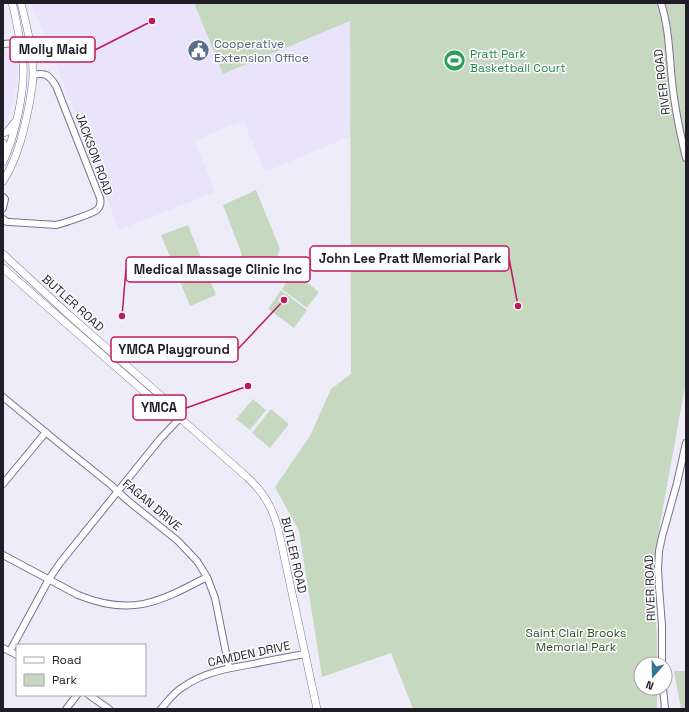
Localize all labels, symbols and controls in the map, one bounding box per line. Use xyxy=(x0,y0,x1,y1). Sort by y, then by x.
place label: Cooperative Extension Office xyxy=(214,36,309,66)
callout: Molly Maid xyxy=(10,37,95,62)
public building icon: Cooperative Extension Office xyxy=(186,38,212,64)
text: Molly Maid xyxy=(19,41,87,58)
place label: Pratt Park Basketball Court xyxy=(470,46,566,76)
sports icon: Pratt Park Basketball Court xyxy=(441,48,467,74)
street label: RIVER ROAD xyxy=(650,48,674,116)
street label: JACKSON ROAD xyxy=(72,111,116,197)
callout: John Lee Pratt Memorial Park xyxy=(310,246,509,271)
text: John Lee Pratt Memorial Park xyxy=(319,250,502,267)
callout: Medical Massage Clinic Inc xyxy=(126,257,310,282)
text: Medical Massage Clinic Inc xyxy=(134,261,303,278)
street label: BUTLER ROAD xyxy=(39,271,107,335)
callout: YMCA Playground xyxy=(111,337,238,362)
text: YMCA Playground xyxy=(118,341,230,358)
callout: YMCA xyxy=(133,395,186,420)
text: YMCA xyxy=(141,399,178,416)
street label: FAGAN DRIVE xyxy=(119,476,185,535)
street label: BUTLER ROAD xyxy=(277,515,311,595)
street label: RIVER ROAD xyxy=(641,555,659,621)
park label: Saint Clair Brooks Memorial Park xyxy=(526,625,626,655)
street label: CAMDEN DRIVE xyxy=(206,637,292,671)
legend xyxy=(16,644,146,696)
text: Road xyxy=(52,652,81,668)
north arrow xyxy=(633,656,673,696)
text: Park xyxy=(52,672,77,688)
text: N xyxy=(644,678,655,693)

